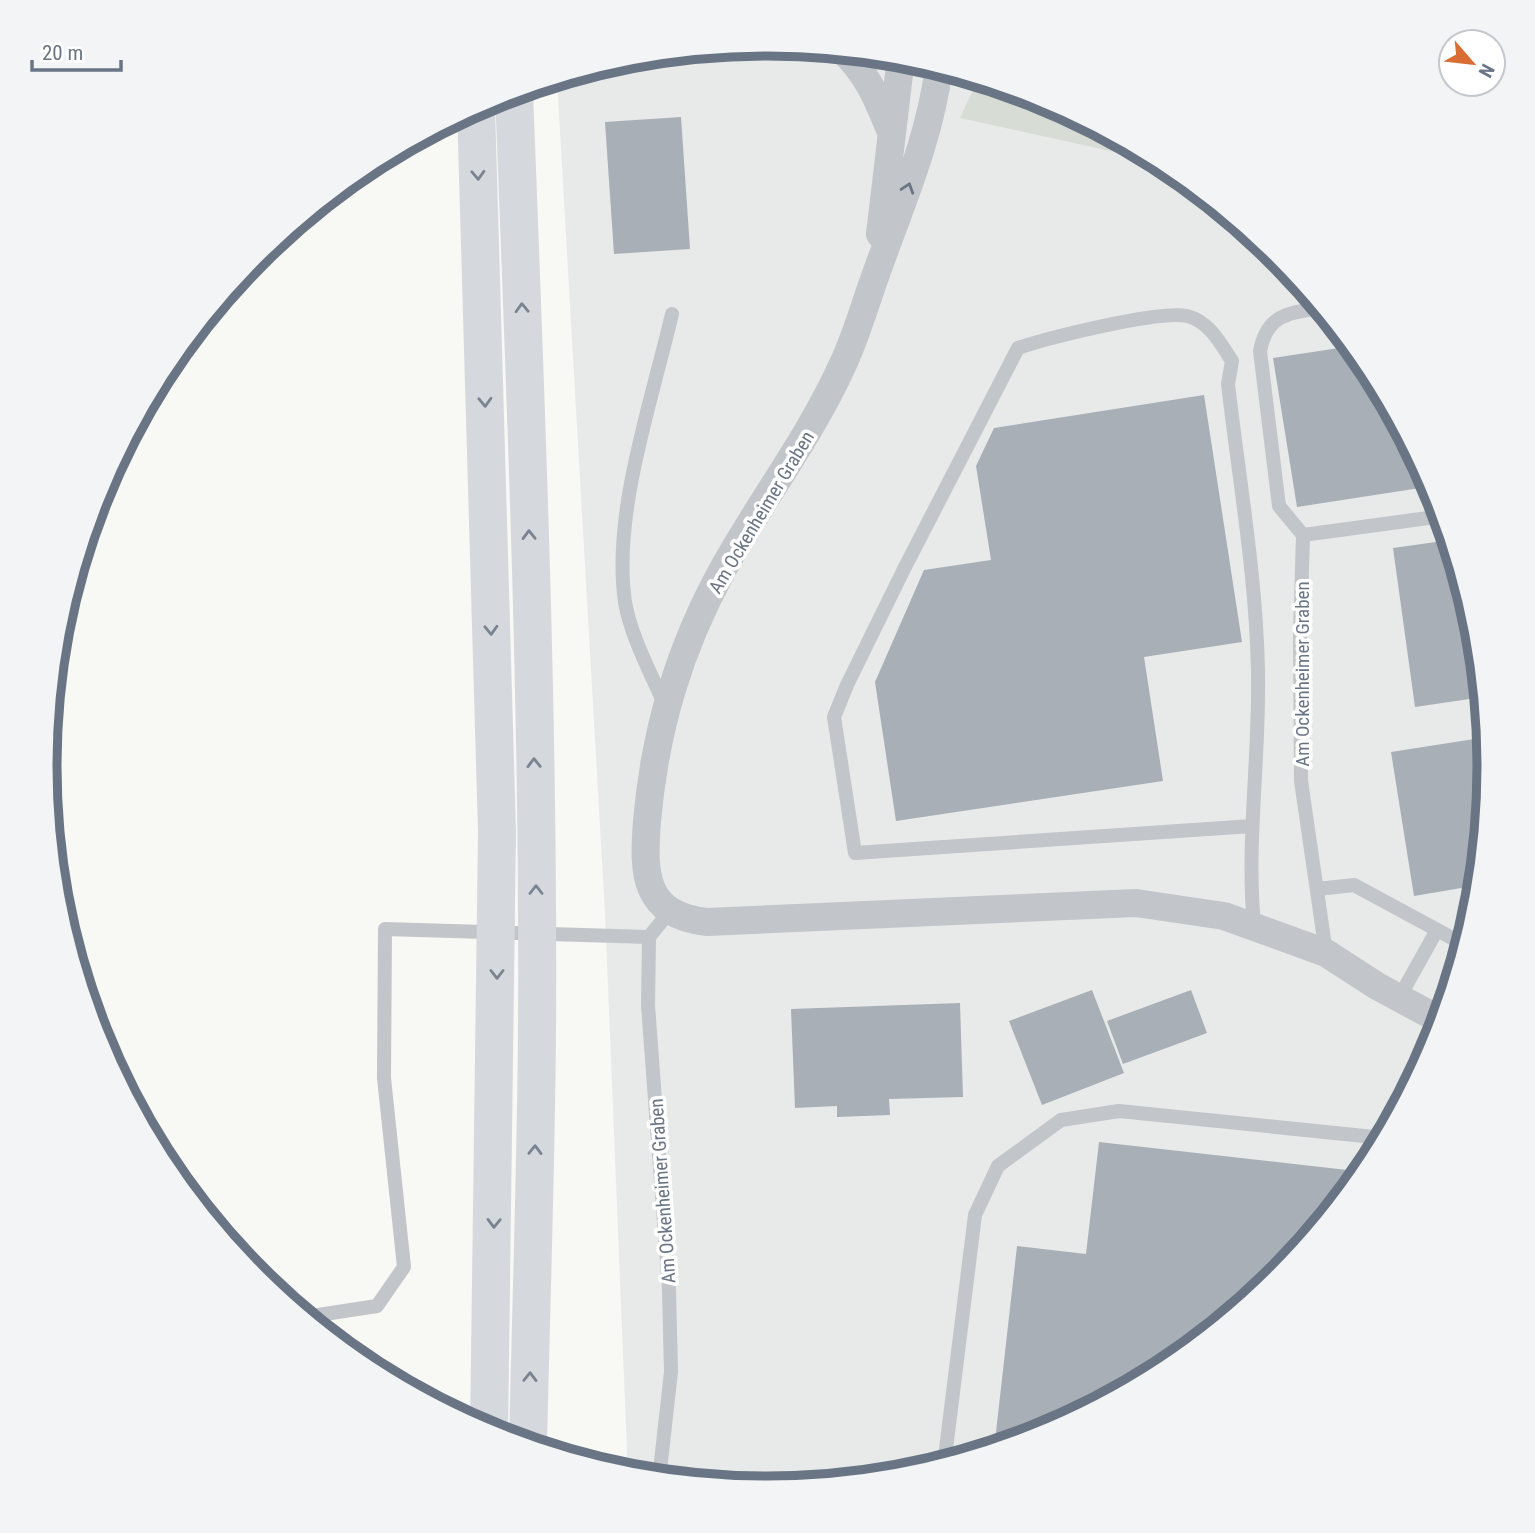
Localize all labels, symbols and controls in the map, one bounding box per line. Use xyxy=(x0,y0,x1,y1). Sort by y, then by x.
scale bar xyxy=(32,28,121,72)
north arrow xyxy=(1437,28,1507,98)
text: 20 m xyxy=(42,41,83,65)
text: N xyxy=(1474,60,1499,81)
one-way arrow xyxy=(471,170,486,181)
one-way arrow xyxy=(899,182,914,194)
one-way arrow xyxy=(514,302,529,313)
one-way arrow xyxy=(477,398,493,408)
street label: Am Ockenheimer Graben xyxy=(704,427,819,598)
one-way arrow xyxy=(521,529,537,540)
street label: Am Ockenheimer Graben xyxy=(1291,581,1314,767)
one-way arrow xyxy=(484,624,499,635)
one-way arrow xyxy=(526,757,542,767)
one-way arrow xyxy=(528,884,544,895)
one-way arrow xyxy=(489,969,505,980)
street label: Am Ockenheimer Graben xyxy=(645,1098,680,1284)
one-way arrow xyxy=(527,1144,542,1155)
one-way arrow xyxy=(486,1218,501,1229)
one-way arrow xyxy=(522,1371,537,1382)

